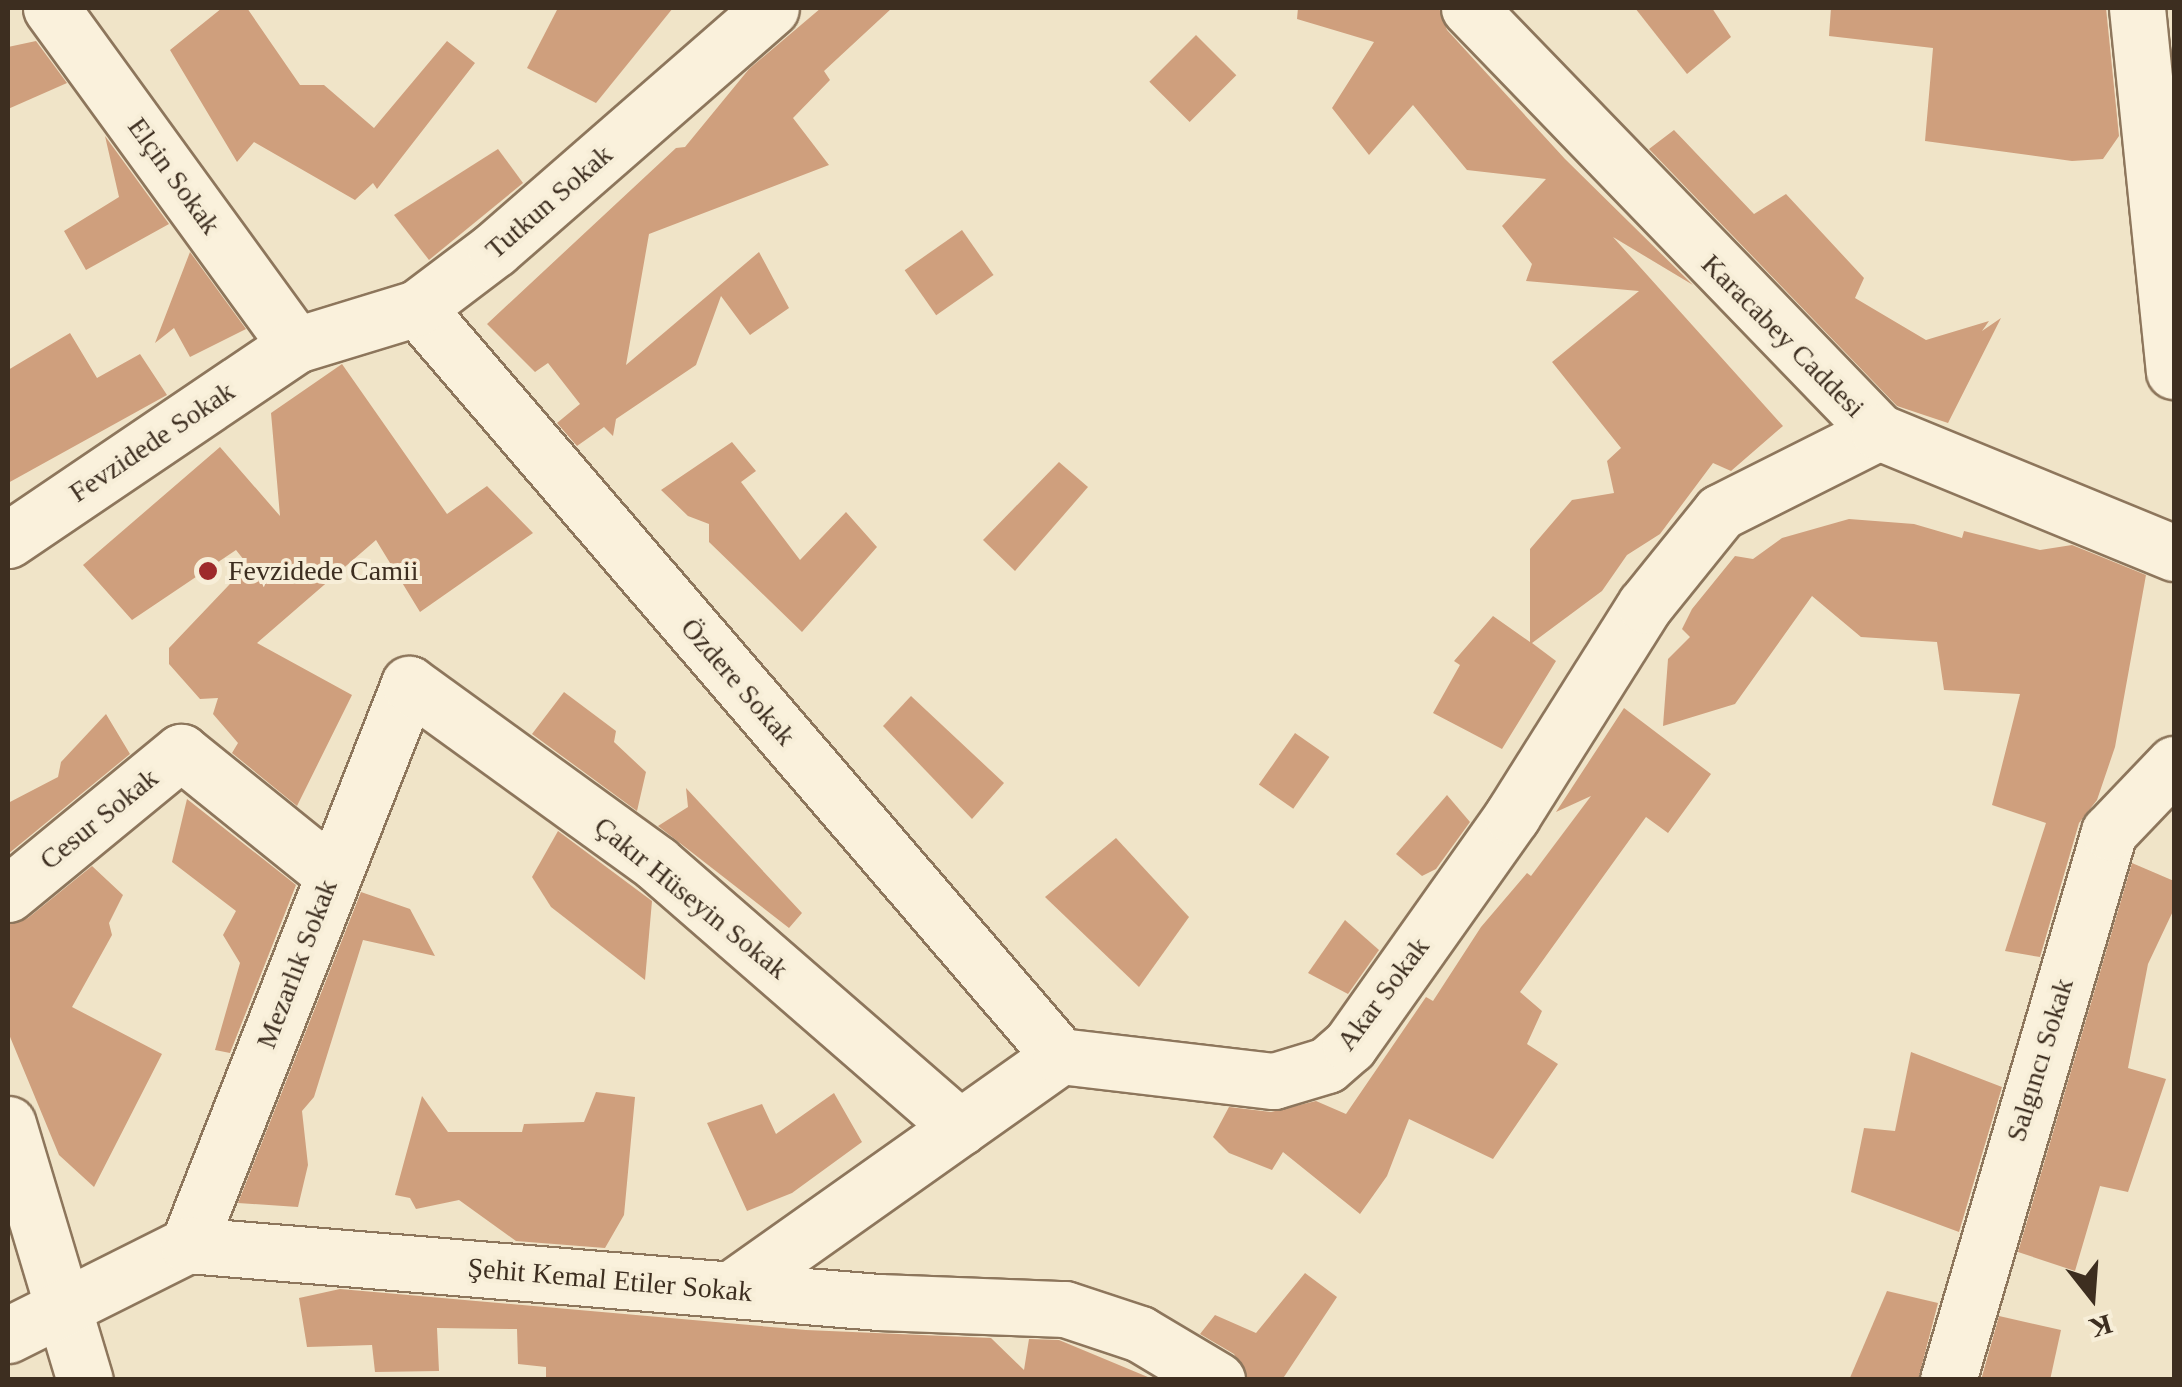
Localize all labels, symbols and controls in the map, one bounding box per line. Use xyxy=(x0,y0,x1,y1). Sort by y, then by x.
street label: Elçin Sokak xyxy=(120,111,228,241)
street label: Tutkun Sokak xyxy=(479,138,619,266)
street label: Karacabey Caddesi xyxy=(1694,247,1872,425)
street label: Fevzidede Sokak xyxy=(63,374,241,510)
place label: Fevzidede Camii xyxy=(228,554,419,588)
marker: Fevzidede Camii xyxy=(197,560,219,582)
street label: Özdere Sokak xyxy=(674,611,802,753)
street label: Cesur Sokak xyxy=(33,761,165,877)
street label: Çakır Hüseyin Sokak xyxy=(587,810,795,986)
street label: Mezarlık Sokak xyxy=(249,875,345,1053)
street label: Akar Sokak xyxy=(1330,931,1436,1057)
street label: Salgıncı Sokak xyxy=(1999,974,2081,1146)
north arrow xyxy=(2042,1247,2142,1347)
street label: Şehit Kemal Etiler Sokak xyxy=(466,1251,754,1309)
text: K xyxy=(2086,1308,2116,1344)

